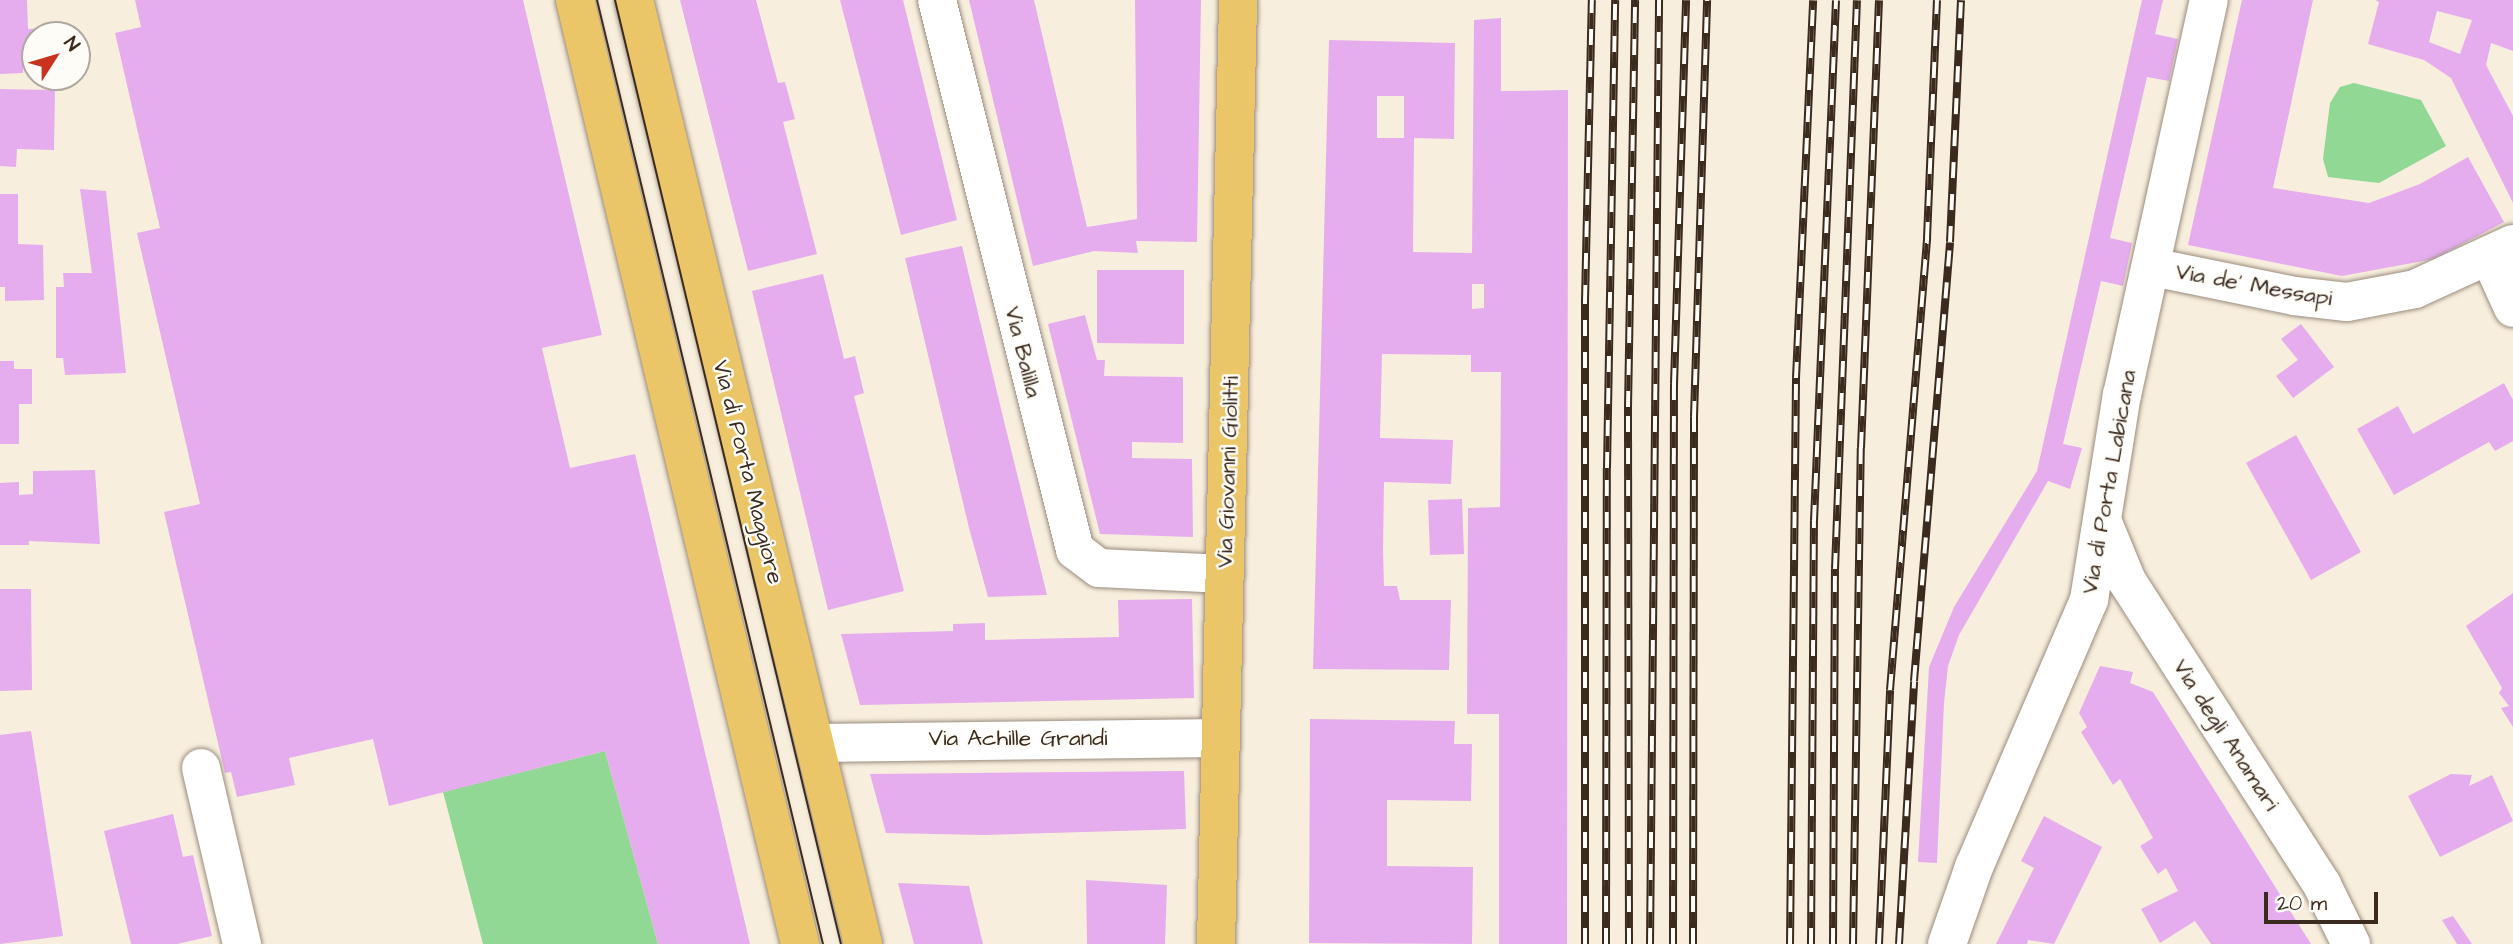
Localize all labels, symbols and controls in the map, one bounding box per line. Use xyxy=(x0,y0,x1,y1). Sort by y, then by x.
north arrow xyxy=(21,21,91,91)
text: N xyxy=(57,31,86,57)
street label: Via de' Messapi xyxy=(2174,258,2334,312)
street label: Via Balilla xyxy=(998,304,1048,400)
street label: Via di Porta Maggiore xyxy=(707,357,789,587)
street label: Via di Porta Labicana xyxy=(2076,368,2142,596)
street label: Via Giovanni Giolitti xyxy=(1211,376,1245,568)
street label: Via degli Anamari xyxy=(2167,654,2285,816)
street label: Via Achille Grandi xyxy=(929,724,1107,752)
scale bar xyxy=(2268,878,2382,922)
text: 20 m xyxy=(2277,889,2327,918)

